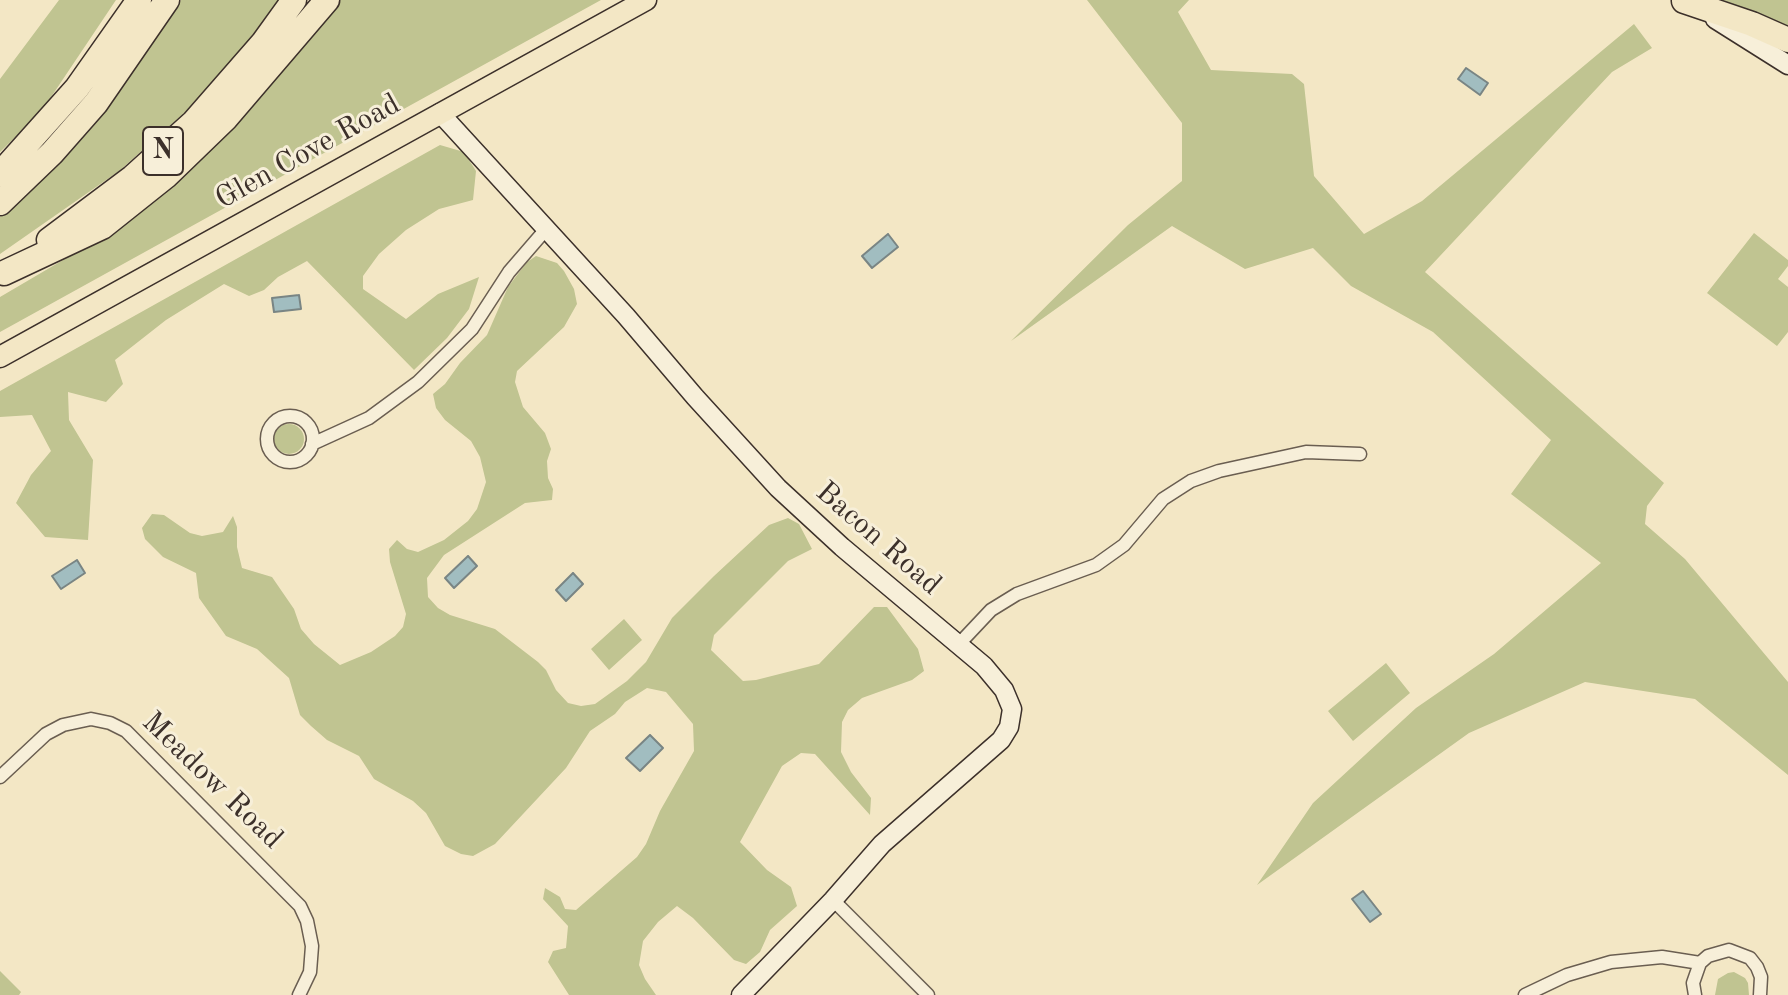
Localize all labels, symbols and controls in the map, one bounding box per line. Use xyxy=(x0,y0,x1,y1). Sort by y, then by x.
street label: Glen Cove Road xyxy=(209,86,407,218)
road number: N xyxy=(143,127,183,175)
street label: Bacon Road xyxy=(808,475,948,603)
street label: Meadow Road xyxy=(134,705,290,857)

